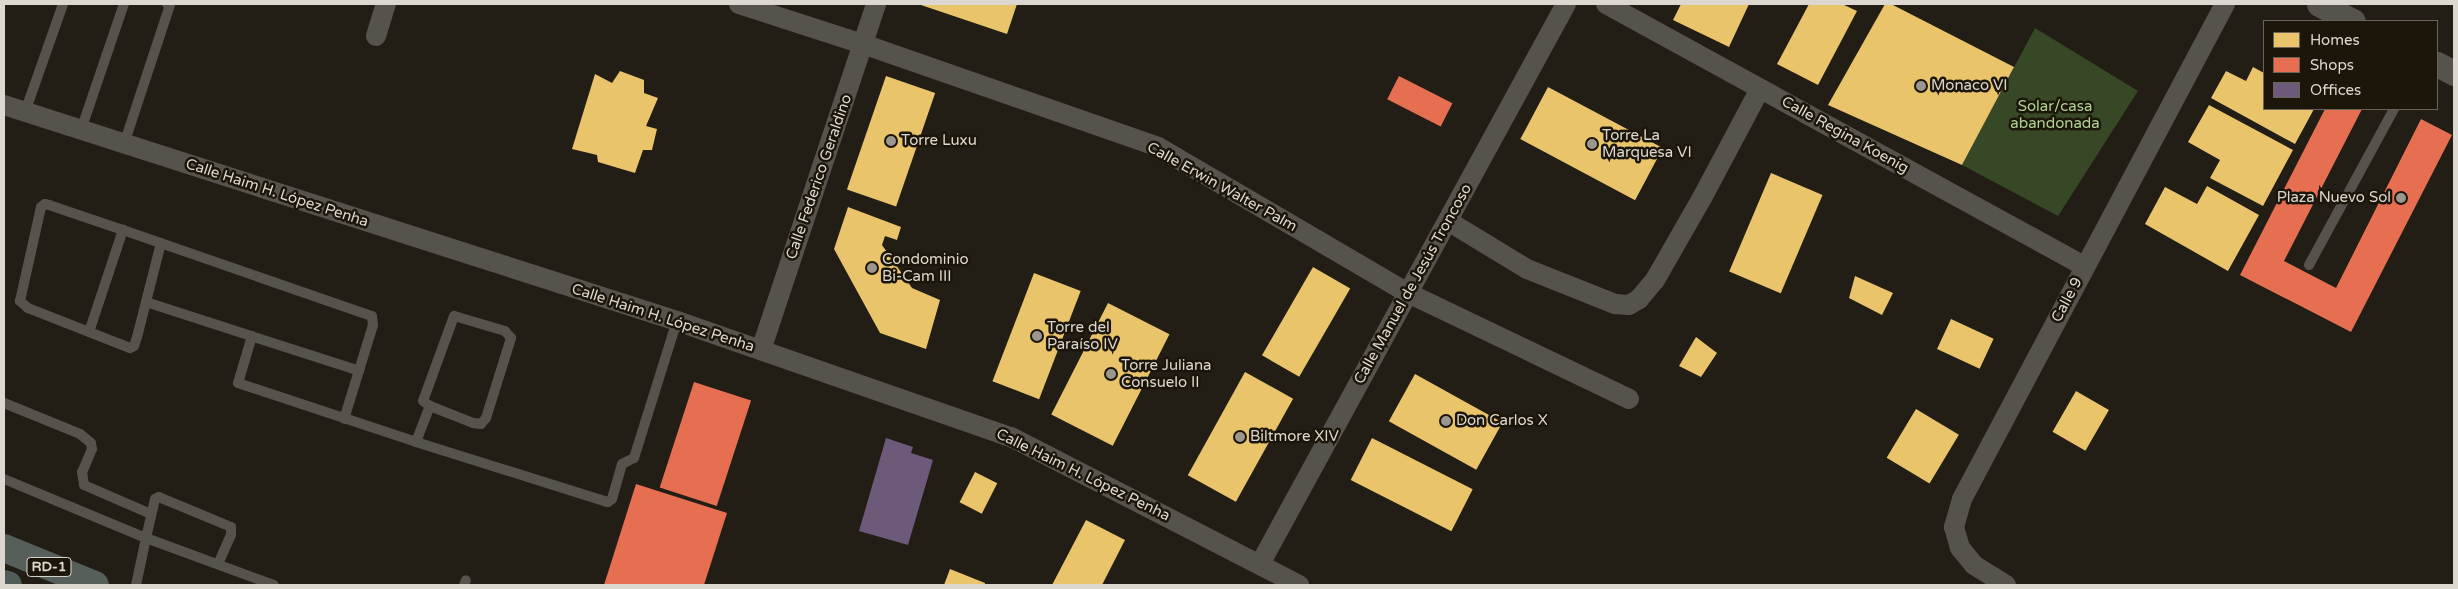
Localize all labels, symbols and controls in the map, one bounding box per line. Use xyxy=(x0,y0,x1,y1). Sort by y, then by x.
legend xyxy=(2263,20,2438,110)
text: Homes xyxy=(2310,31,2360,49)
text: Shops xyxy=(2310,56,2354,74)
place label: Monaco VI xyxy=(1931,77,2008,95)
marker: Monaco VI xyxy=(1915,80,1927,92)
text: Offices xyxy=(2310,81,2361,99)
street label: Calle Federico Geraldino xyxy=(782,92,856,262)
street label: Calle Regina Koenig xyxy=(1778,93,1912,177)
park label: Solar/casa abandonada xyxy=(2010,97,2100,132)
place label: Torre La Marquesa VI xyxy=(1602,126,1692,161)
place label: Torre Luxu xyxy=(901,132,977,150)
marker: Torre Luxu xyxy=(885,135,897,147)
street label: Calle Erwin Walter Palm xyxy=(1144,138,1300,236)
marker: Torre La Marquesa VI xyxy=(1586,138,1598,150)
street label: Calle Haim H. López Penha xyxy=(183,155,371,231)
street label: Calle Manuel de Jesús Troncoso xyxy=(1350,181,1476,387)
place label: Plaza Nuevo Sol xyxy=(2277,189,2391,207)
marker: Plaza Nuevo Sol xyxy=(2395,192,2407,204)
place label: Condominio Bi-Cam III xyxy=(882,250,969,285)
marker: Condominio Bi-Cam III xyxy=(866,262,878,274)
street label: Calle 9 xyxy=(2048,275,2086,325)
street label: Calle Haim H. López Penha xyxy=(569,280,757,356)
place label: Torre del Paraíso IV xyxy=(1047,318,1118,353)
marker: Torre del Paraíso IV xyxy=(1031,330,1043,342)
place label: Torre Juliana Consuelo II xyxy=(1121,356,1212,391)
marker: Torre Juliana Consuelo II xyxy=(1105,368,1117,380)
place label: Don Carlos X xyxy=(1456,412,1548,430)
marker: Don Carlos X xyxy=(1440,415,1452,427)
street label: Calle Haim H. López Penha xyxy=(993,425,1173,525)
place label: Biltmore XIV xyxy=(1250,428,1339,446)
marker: Biltmore XIV xyxy=(1234,431,1246,443)
road number: RD-1 xyxy=(27,556,72,578)

